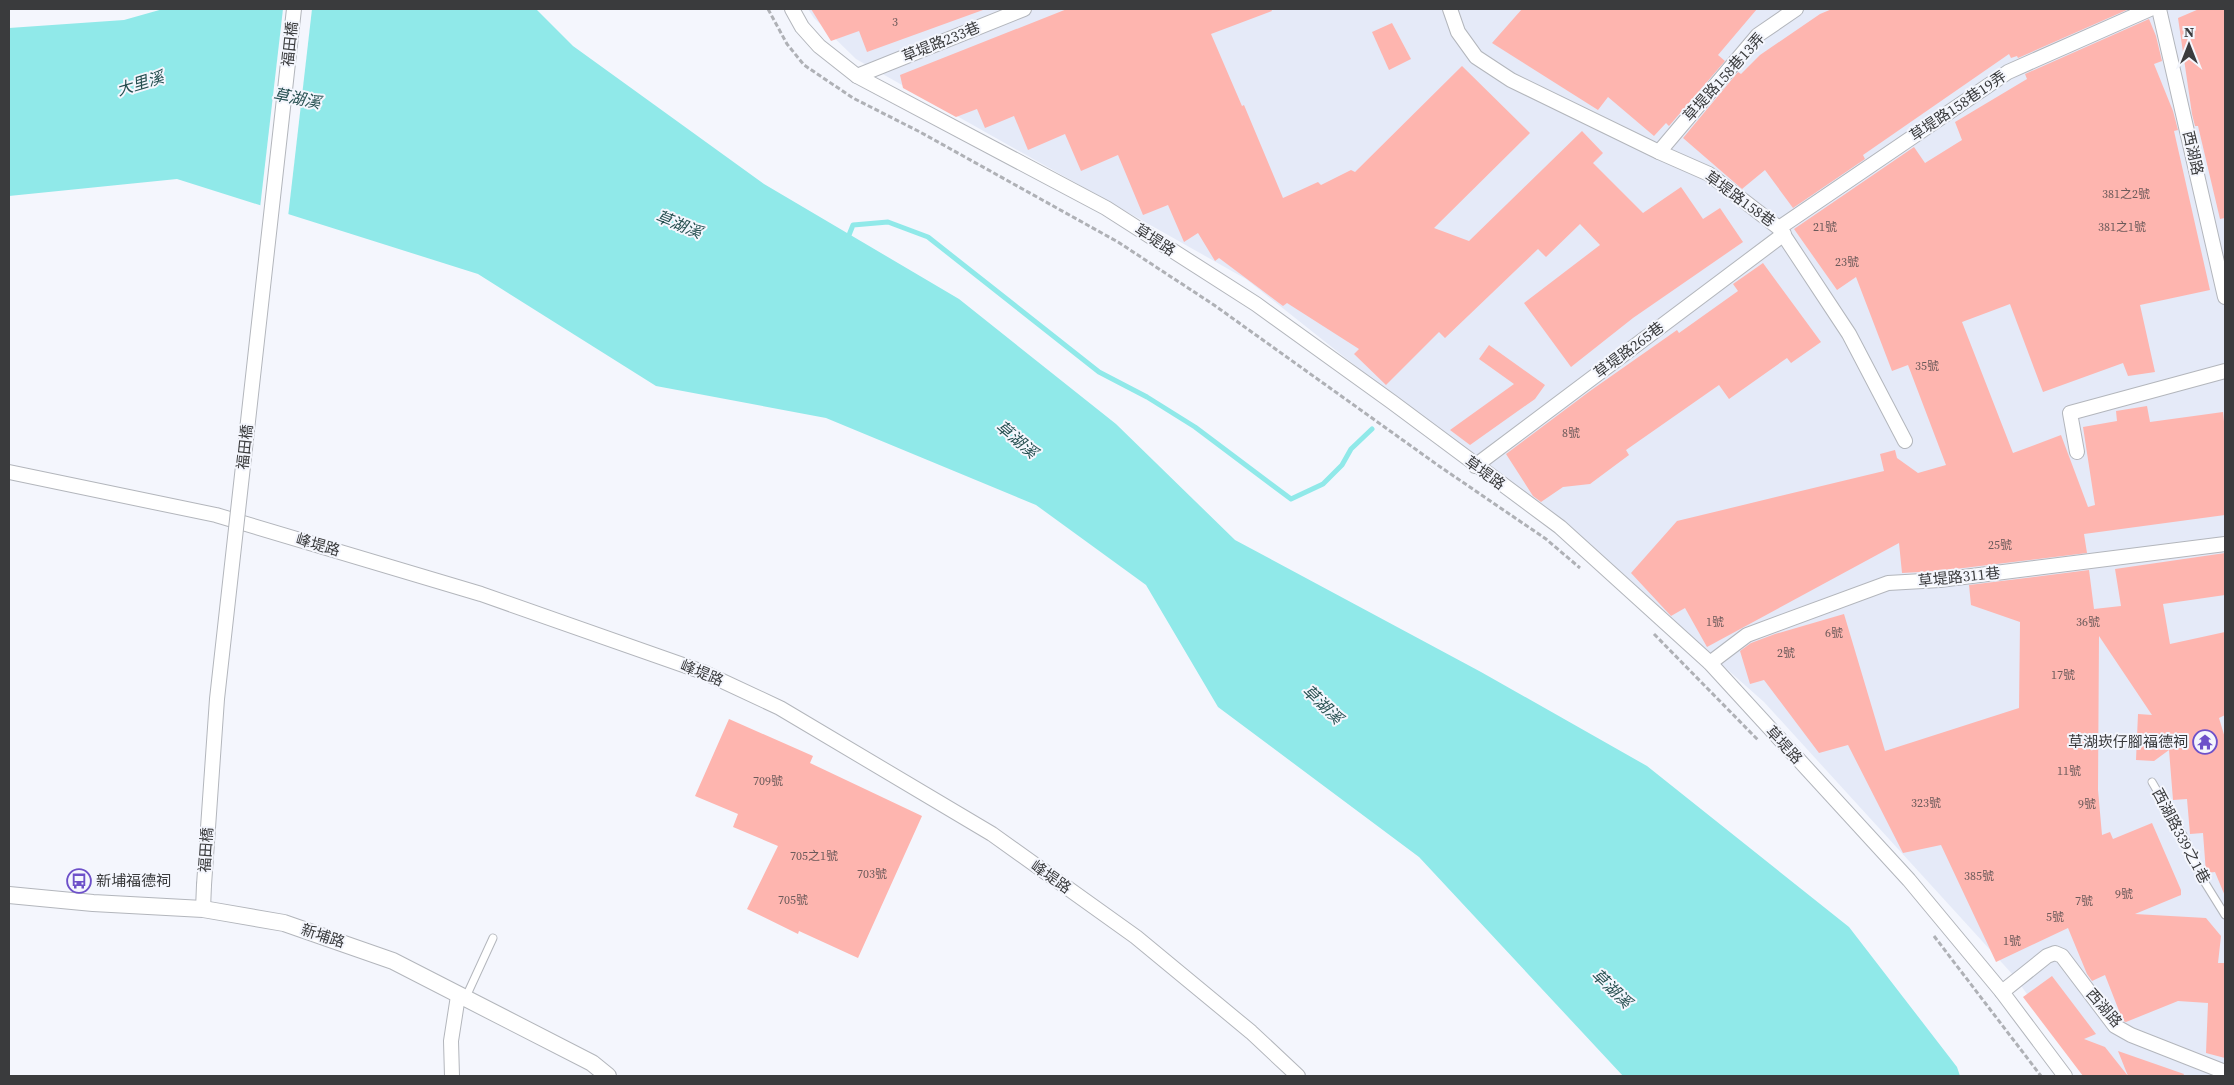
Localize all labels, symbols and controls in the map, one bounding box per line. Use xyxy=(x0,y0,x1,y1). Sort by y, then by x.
house number: 3 xyxy=(892,14,898,30)
street label: 草堤路233巷 xyxy=(899,16,983,67)
street label: 福田橋 xyxy=(277,20,302,67)
north arrow xyxy=(2164,20,2214,70)
text: N xyxy=(2184,22,2194,42)
street label: 草堤路158巷13弄 xyxy=(1678,28,1769,125)
water label: 大里溪 xyxy=(114,65,168,101)
street label: 草堤路158巷19弄 xyxy=(1905,65,2010,146)
water label: 草湖溪 xyxy=(271,83,325,114)
street label: 西湖路 xyxy=(2178,129,2209,177)
street label: 草堤路158巷 xyxy=(1701,166,1780,231)
house number: 381之2號 xyxy=(2102,186,2150,202)
water label: 草湖溪 xyxy=(653,205,707,244)
street label: 草堤路 xyxy=(1131,219,1180,261)
house number: 21號 xyxy=(1813,219,1837,235)
house number: 381之1號 xyxy=(2098,219,2146,235)
house number: 23號 xyxy=(1835,254,1859,270)
street label: 草堤路265巷 xyxy=(1589,316,1668,383)
house number: 35號 xyxy=(1915,358,1939,374)
water label: 草湖溪 xyxy=(992,415,1044,464)
street label: 福田橋 xyxy=(232,423,257,470)
house number: 8號 xyxy=(1562,425,1580,441)
street label: 草堤路 xyxy=(1461,451,1510,494)
street label: 峰堤路 xyxy=(294,528,343,561)
house number: 25號 xyxy=(1988,537,2012,553)
street label: 草堤路311巷 xyxy=(1917,562,2001,591)
house number: 1號 xyxy=(1706,614,1724,630)
house number: 36號 xyxy=(2076,614,2100,630)
house number: 6號 xyxy=(1825,625,1843,641)
house number: 2號 xyxy=(1777,645,1795,661)
street label: 峰堤路 xyxy=(677,654,727,691)
house number: 17號 xyxy=(2051,667,2075,683)
water label: 草湖溪 xyxy=(1298,679,1349,730)
street label: 草堤路 xyxy=(1761,721,1807,768)
temple icon: 草湖崁仔腳福德祠 xyxy=(2192,729,2218,755)
place label: 草湖崁仔腳福德祠 xyxy=(2068,731,2188,752)
house number: 11號 xyxy=(2057,763,2081,779)
house number: 709號 xyxy=(753,773,783,789)
street label: 西湖路339之1巷 xyxy=(2148,784,2215,887)
house number: 323號 xyxy=(1911,795,1941,811)
house number: 9號 xyxy=(2078,796,2096,812)
street label: 福田橋 xyxy=(193,827,218,873)
house number: 705之1號 xyxy=(790,848,838,864)
street label: 峰堤路 xyxy=(1027,855,1076,898)
house number: 703號 xyxy=(857,866,887,882)
bus stop icon: 新埔福德祠 xyxy=(66,868,92,894)
house number: 385號 xyxy=(1964,868,1994,884)
place label: 新埔福德祠 xyxy=(96,870,171,891)
house number: 9號 xyxy=(2115,886,2133,902)
house number: 705號 xyxy=(778,892,808,908)
house number: 7號 xyxy=(2075,893,2093,909)
house number: 5號 xyxy=(2046,909,2064,925)
street label: 新埔路 xyxy=(299,919,348,952)
house number: 1號 xyxy=(2003,933,2021,949)
water label: 草湖溪 xyxy=(1587,963,1638,1014)
street label: 西湖路 xyxy=(2082,984,2127,1032)

